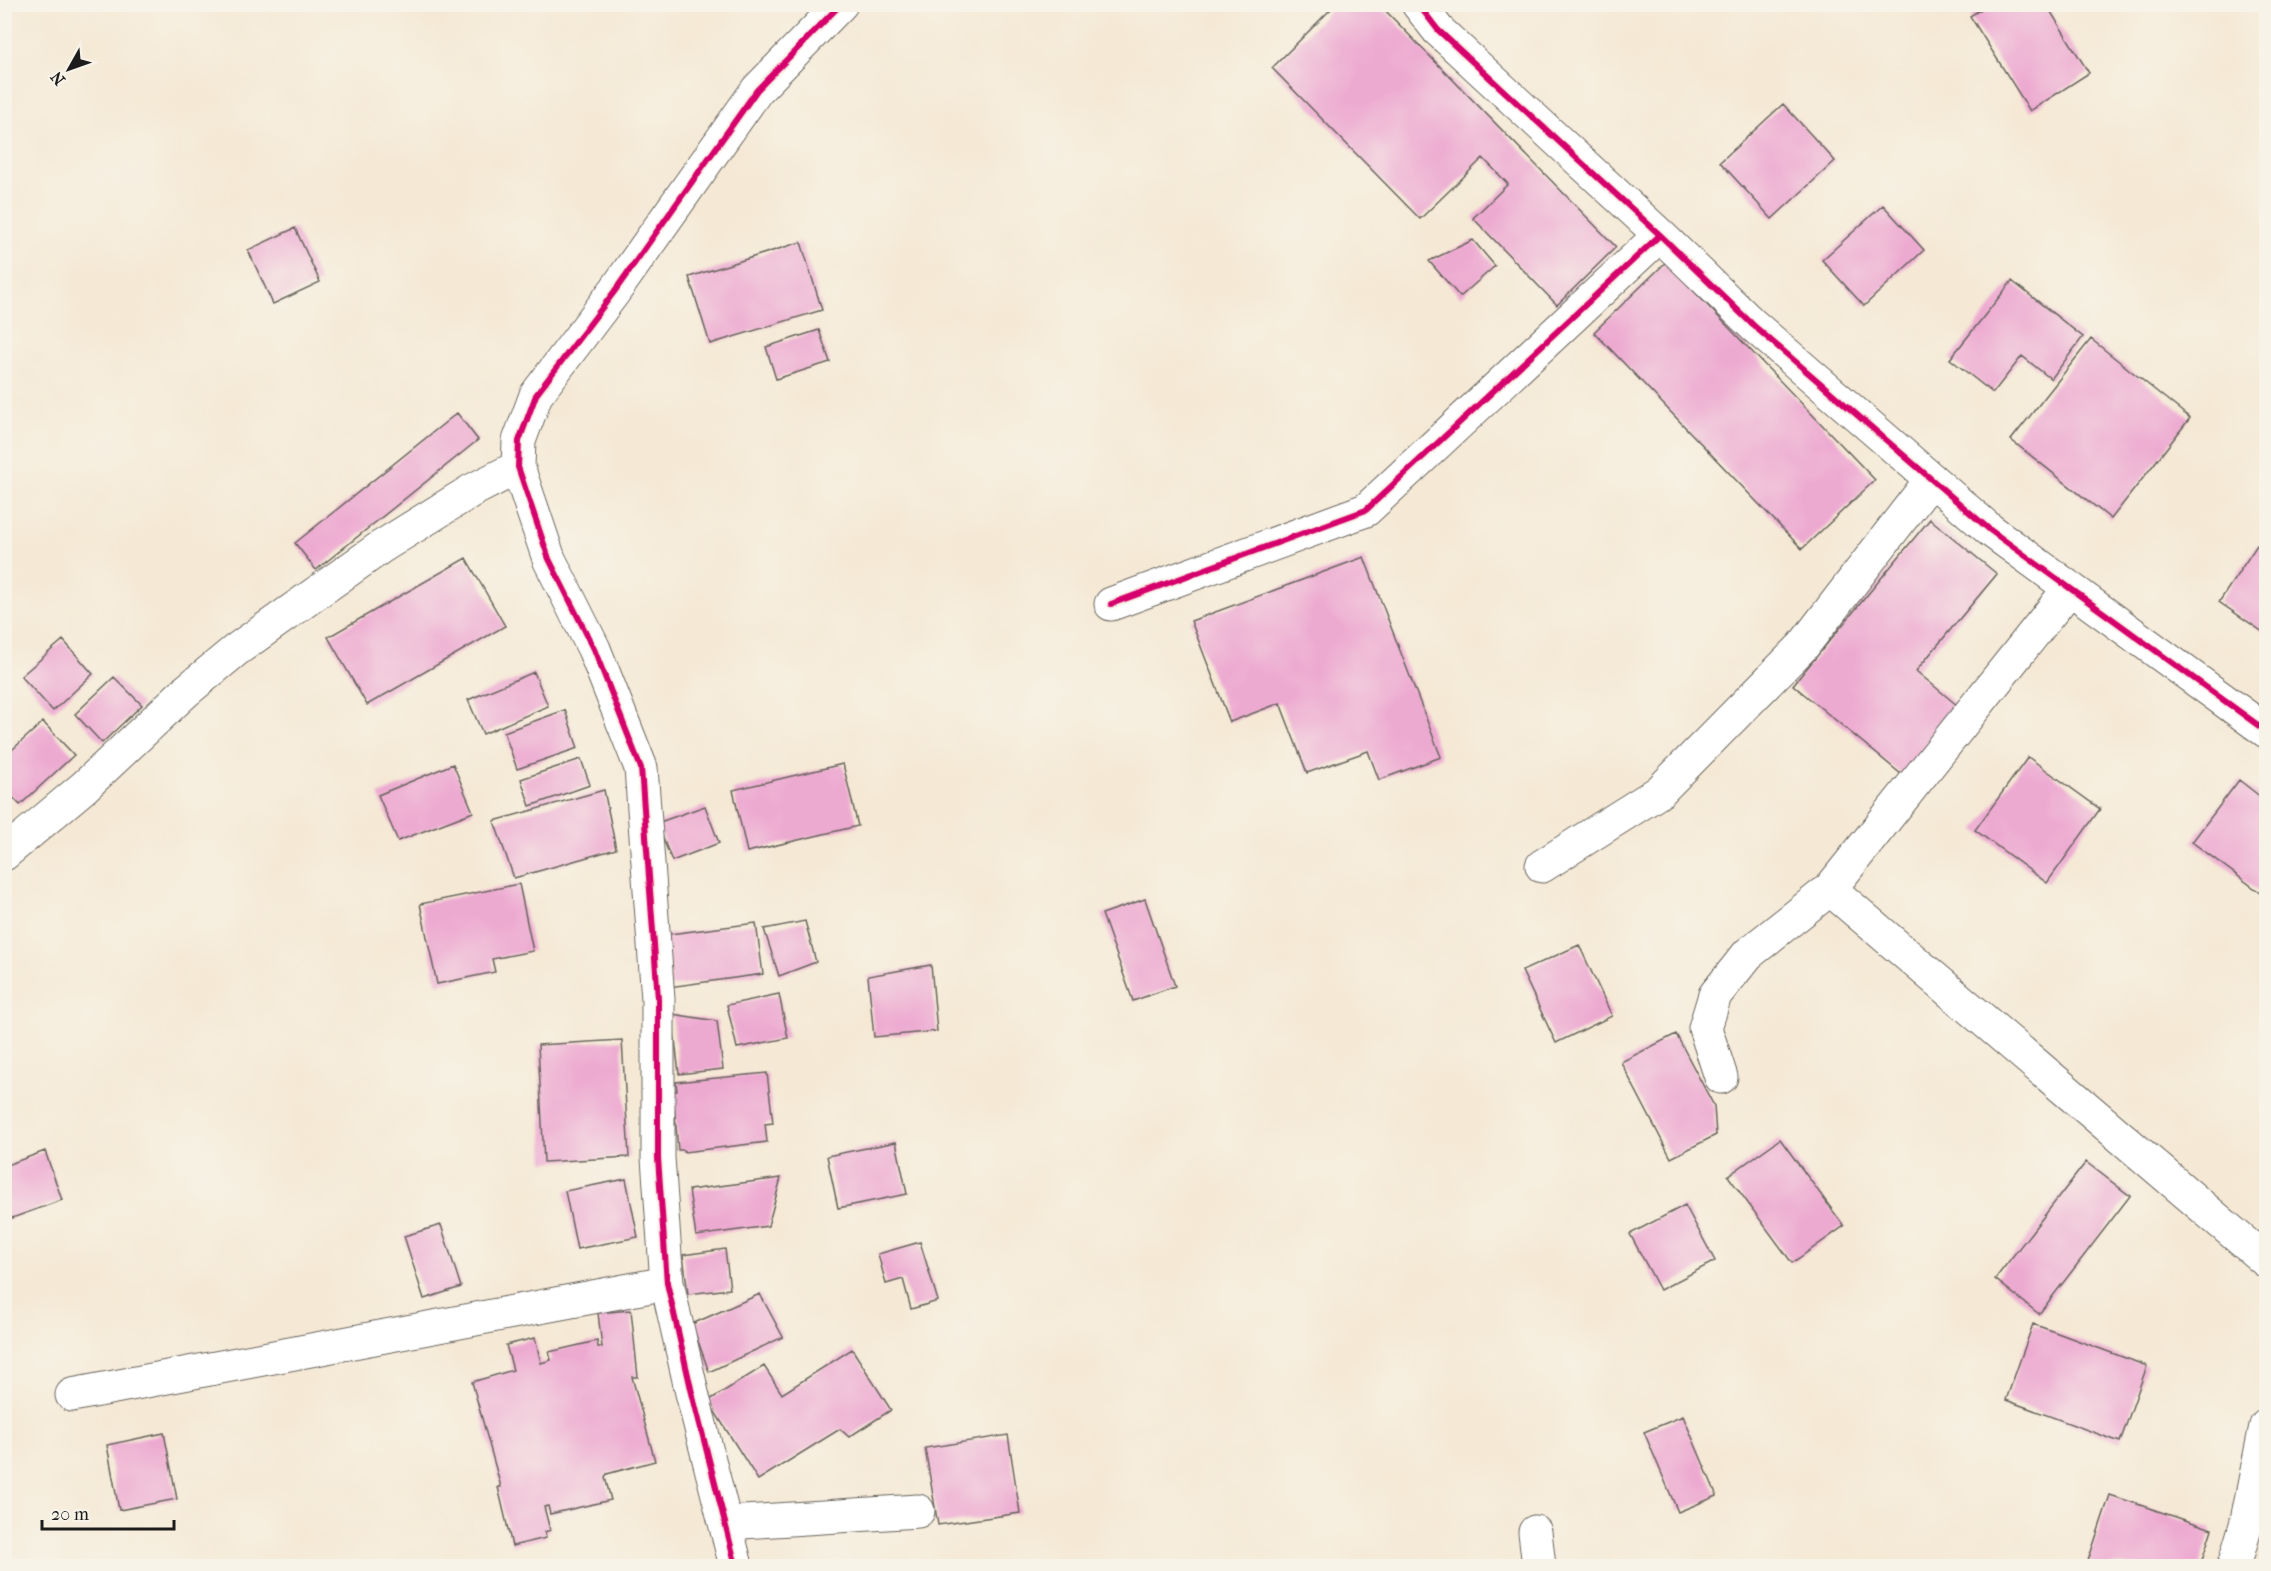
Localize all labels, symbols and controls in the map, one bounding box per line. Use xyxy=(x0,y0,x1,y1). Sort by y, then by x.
north arrow xyxy=(39,39,99,99)
text: N xyxy=(46,67,69,89)
scale bar xyxy=(42,1493,174,1531)
text: 20 m xyxy=(51,1504,89,1525)

